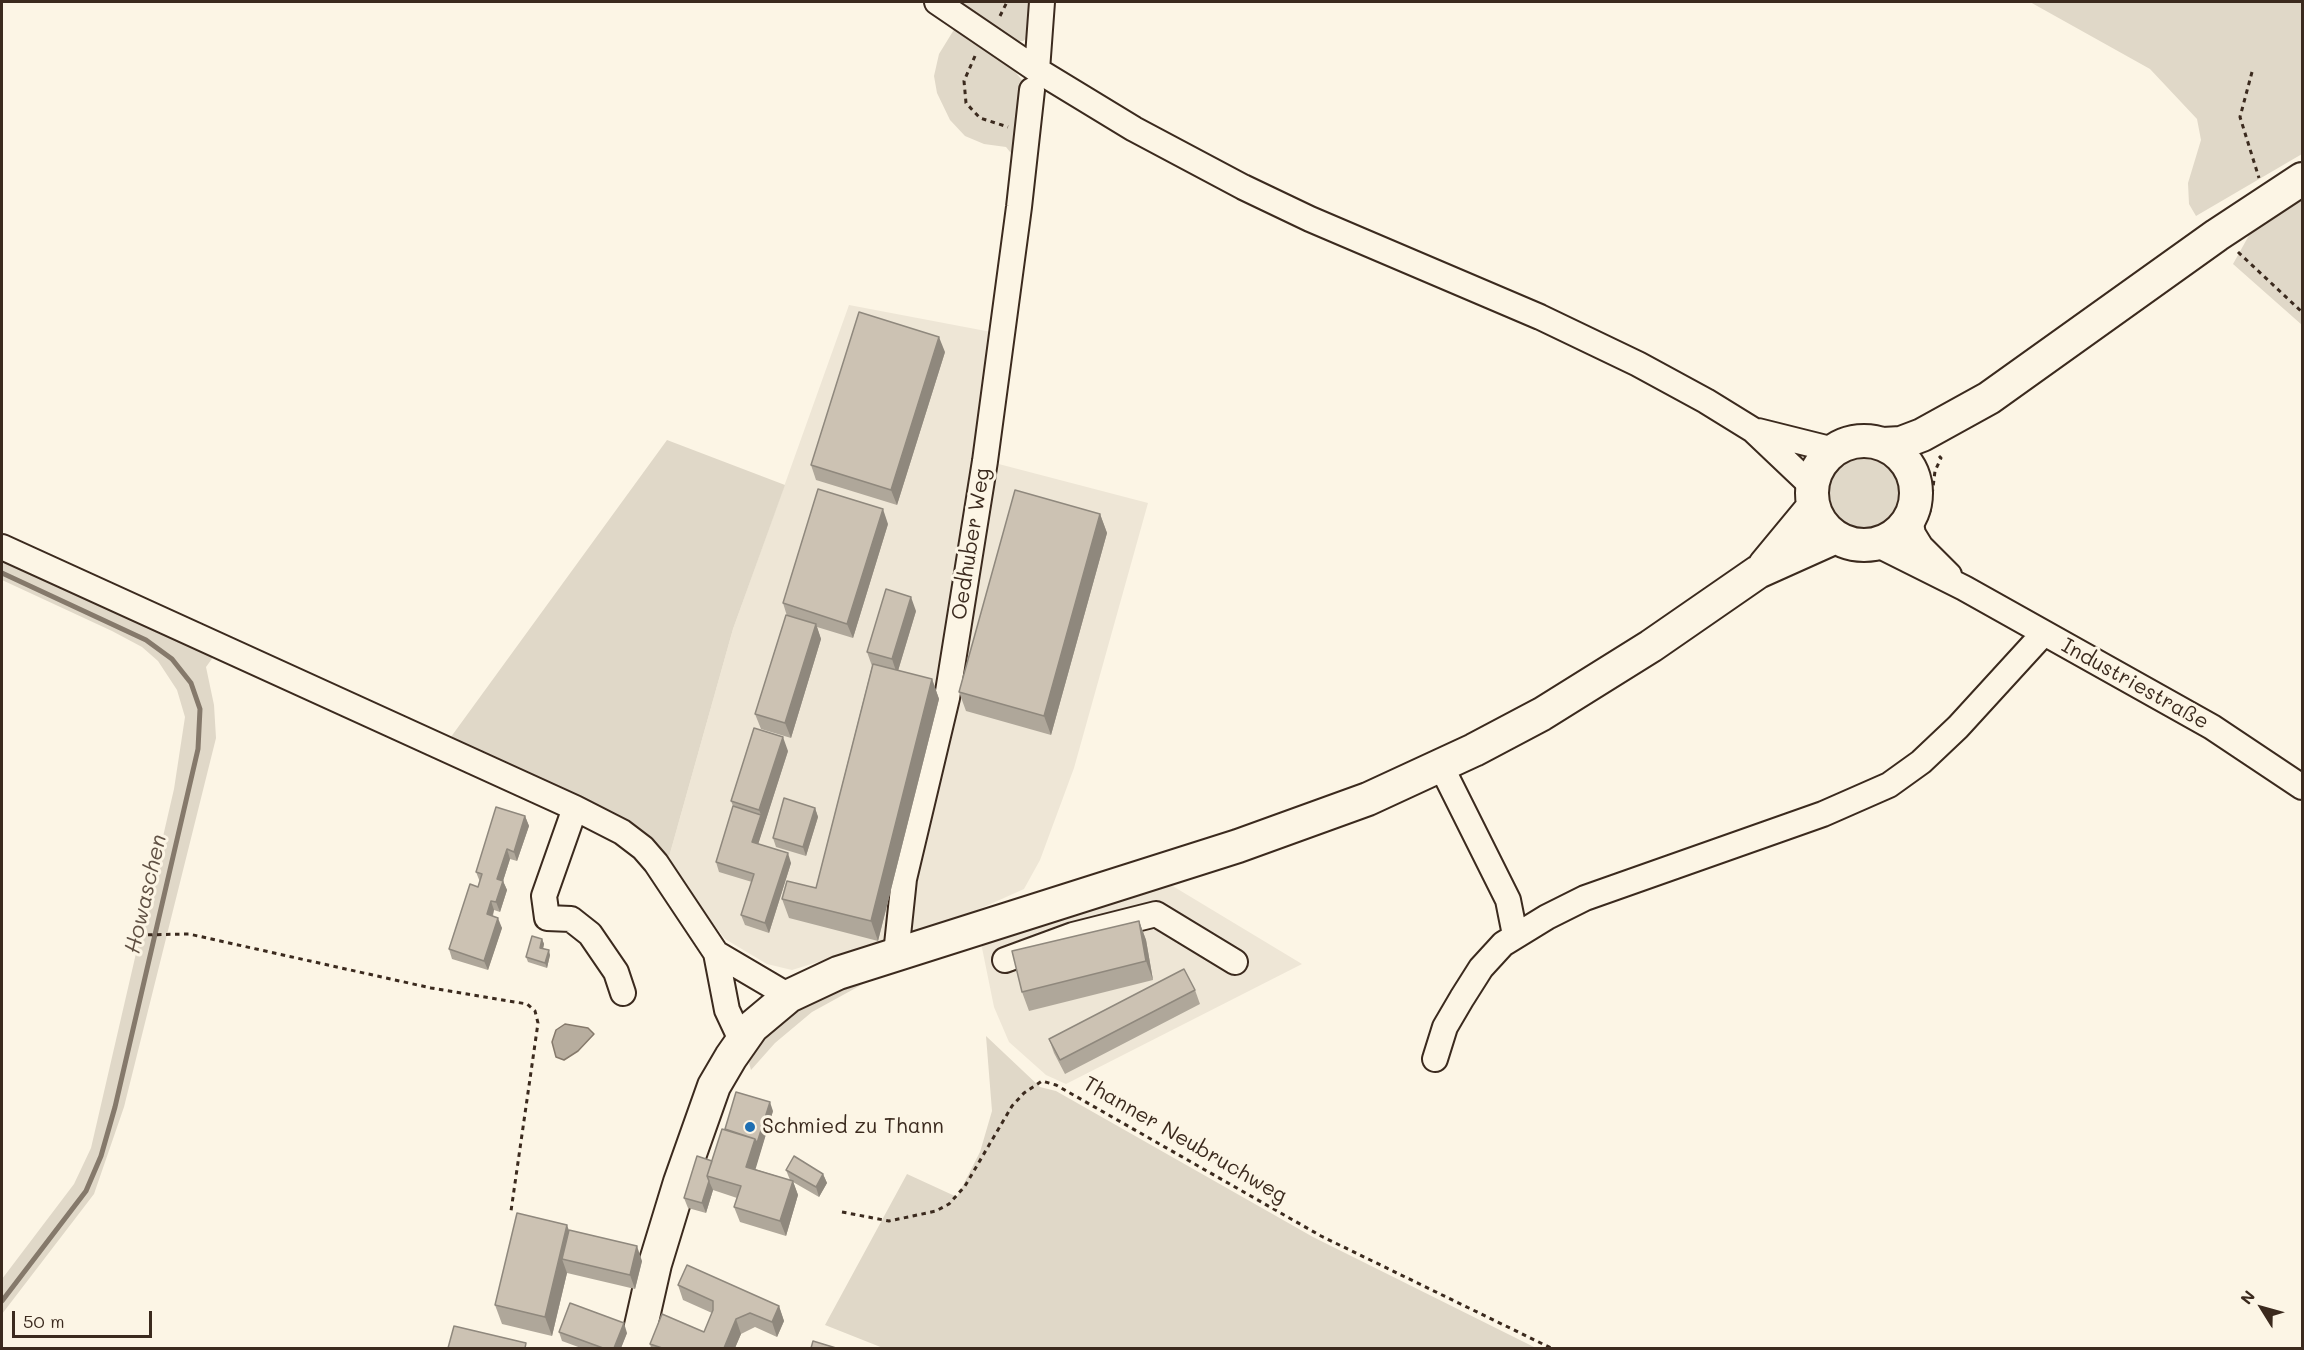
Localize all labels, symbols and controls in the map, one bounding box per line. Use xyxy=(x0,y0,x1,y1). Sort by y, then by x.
street label: Oedhuber Weg xyxy=(947,466,995,622)
street label: Industriestraße xyxy=(2057,633,2213,735)
water label: Howaschen xyxy=(119,832,173,956)
street label: Thanner Neubruchweg xyxy=(1079,1071,1291,1209)
place label: Schmied zu Thann xyxy=(762,1114,944,1140)
marker: Schmied zu Thann xyxy=(743,1120,757,1134)
north arrow xyxy=(2232,1278,2292,1338)
text: N xyxy=(2235,1286,2259,1308)
scale bar xyxy=(15,1299,154,1337)
text: 50 m xyxy=(23,1309,65,1333)

